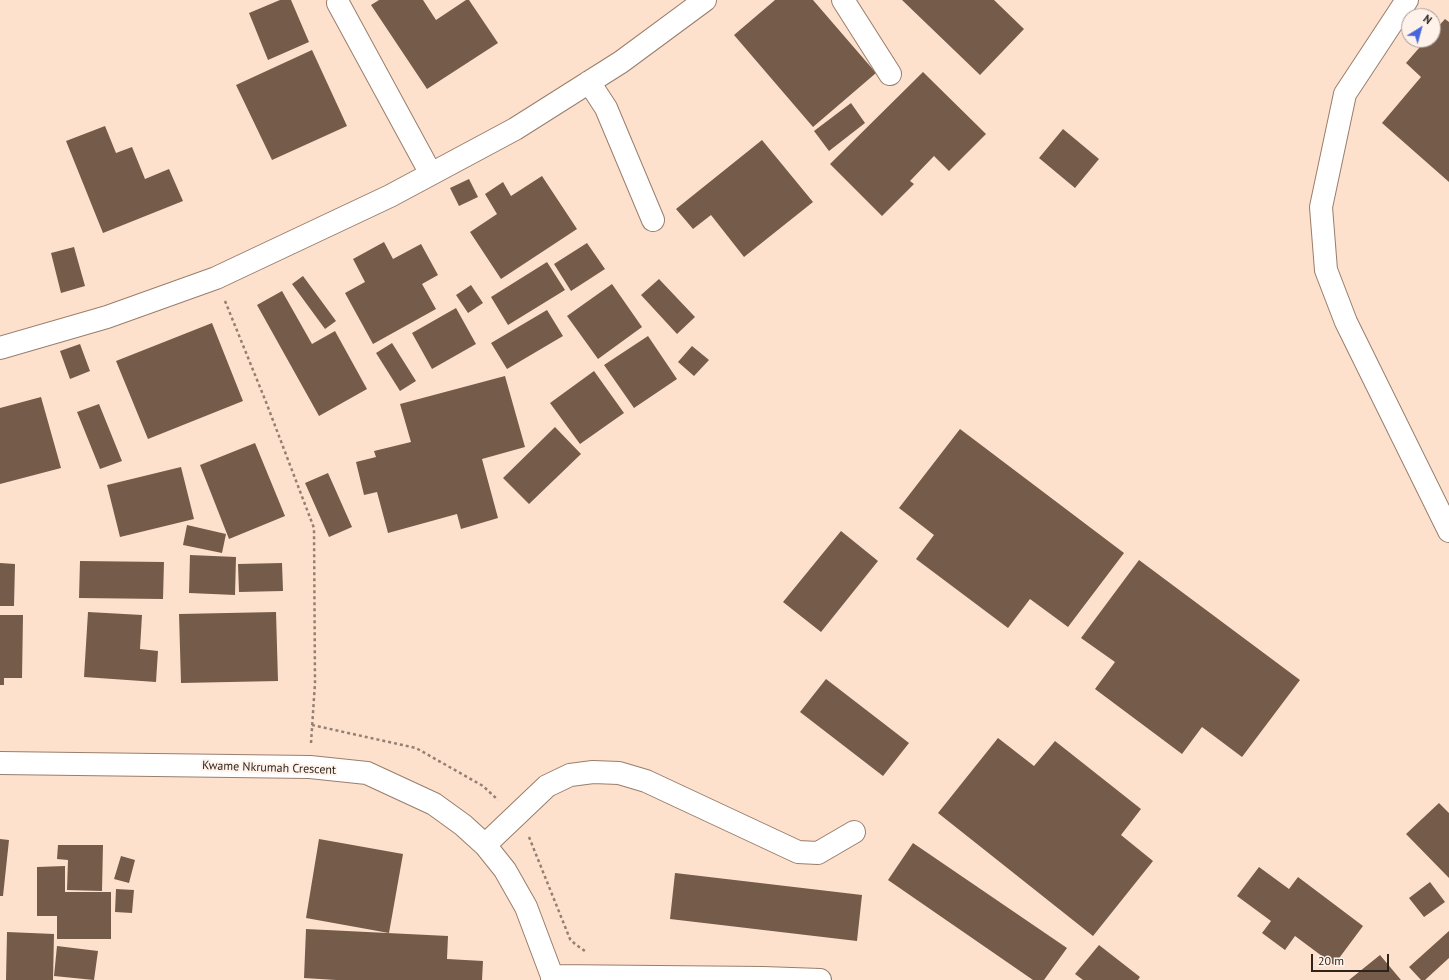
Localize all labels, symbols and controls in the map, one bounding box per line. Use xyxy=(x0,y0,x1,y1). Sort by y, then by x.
north arrow xyxy=(1401,8,1441,48)
text: N xyxy=(1421,11,1435,27)
street label: Kwame Nkrumah Crescent xyxy=(202,758,336,778)
scale bar xyxy=(1313,946,1391,972)
text: 20 m xyxy=(1318,953,1344,968)

